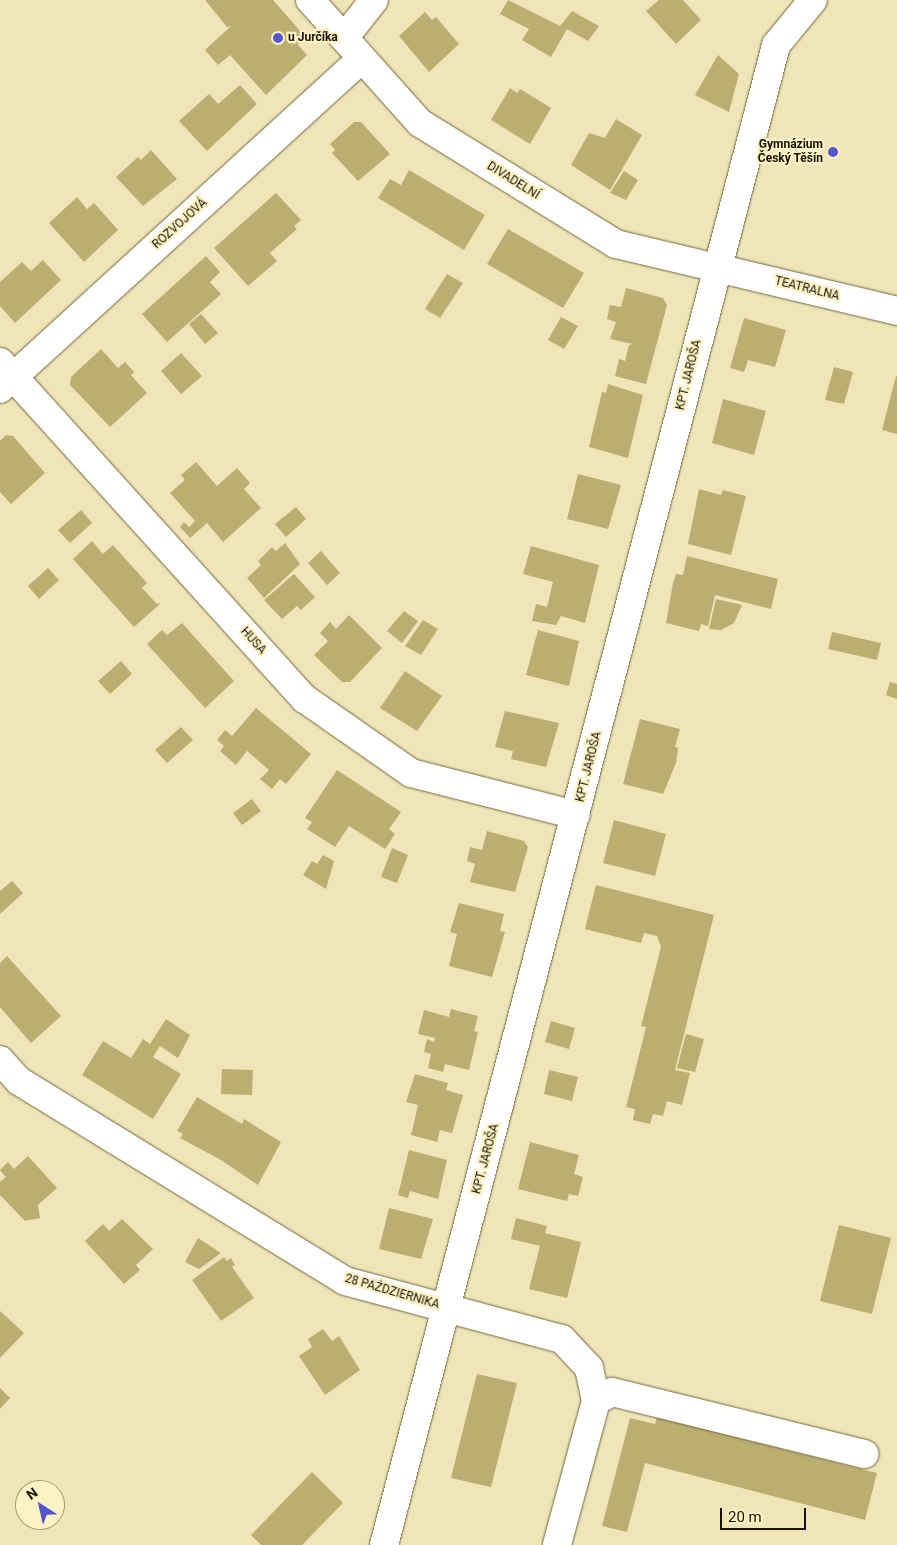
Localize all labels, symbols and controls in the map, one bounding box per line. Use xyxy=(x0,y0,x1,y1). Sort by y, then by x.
place label: u Jurčíka xyxy=(288,31,338,45)
marker: u Jurčíka xyxy=(272,32,284,44)
place label: Gymnázium Český Těšín xyxy=(758,138,823,166)
marker: Gymnázium Český Těšín xyxy=(827,146,839,158)
street label: DIVADELNÍ xyxy=(484,159,542,203)
street label: ROZVOJOVÁ xyxy=(150,196,210,252)
street label: TEATRALNA xyxy=(773,274,841,304)
street label: KPT. JAROŠA xyxy=(673,338,705,412)
street label: HUSA xyxy=(237,625,269,657)
street label: KPT. JAROŠA xyxy=(573,730,605,804)
street label: KPT. JAROŠA xyxy=(470,1122,502,1196)
street label: 28 PAŹDZIERNIKA xyxy=(343,1272,441,1312)
north arrow xyxy=(15,1480,65,1530)
text: N xyxy=(23,1484,41,1503)
scale bar xyxy=(722,1498,808,1530)
text: 20 m xyxy=(728,1508,762,1526)

